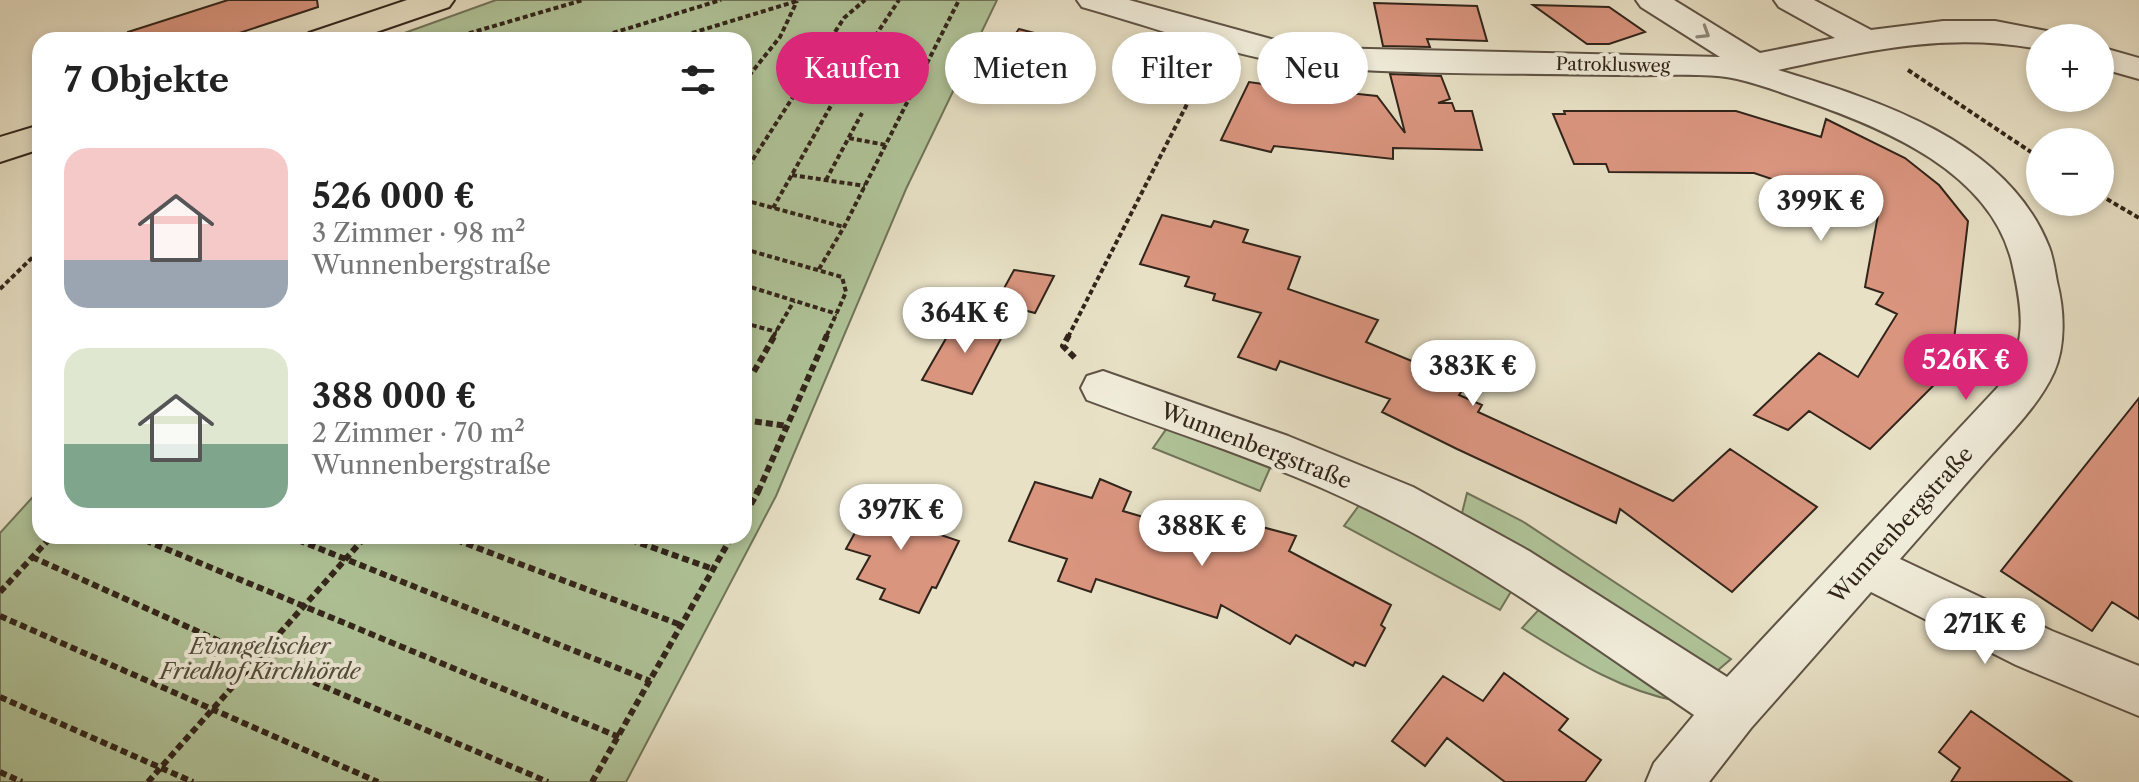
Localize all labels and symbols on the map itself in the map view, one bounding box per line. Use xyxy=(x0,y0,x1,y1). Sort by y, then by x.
one-way arrow xyxy=(1695,23,1709,38)
street label: Patroklusweg xyxy=(1556,53,1671,77)
pin: 399K € xyxy=(1756,175,1886,243)
pin: 364K € xyxy=(900,287,1030,355)
pin: 526K € xyxy=(1901,334,2031,402)
pin: 383K € xyxy=(1408,340,1538,408)
street label: Wunnenbergstraße xyxy=(1156,397,1355,495)
street label: Wunnenbergstraße xyxy=(1823,441,1979,610)
pin: 397K € xyxy=(836,484,966,552)
pin: 388K € xyxy=(1137,500,1267,568)
pin: 271K € xyxy=(1920,598,2050,666)
park label: Evangelischer Friedhof Kirchhörde xyxy=(158,633,362,685)

